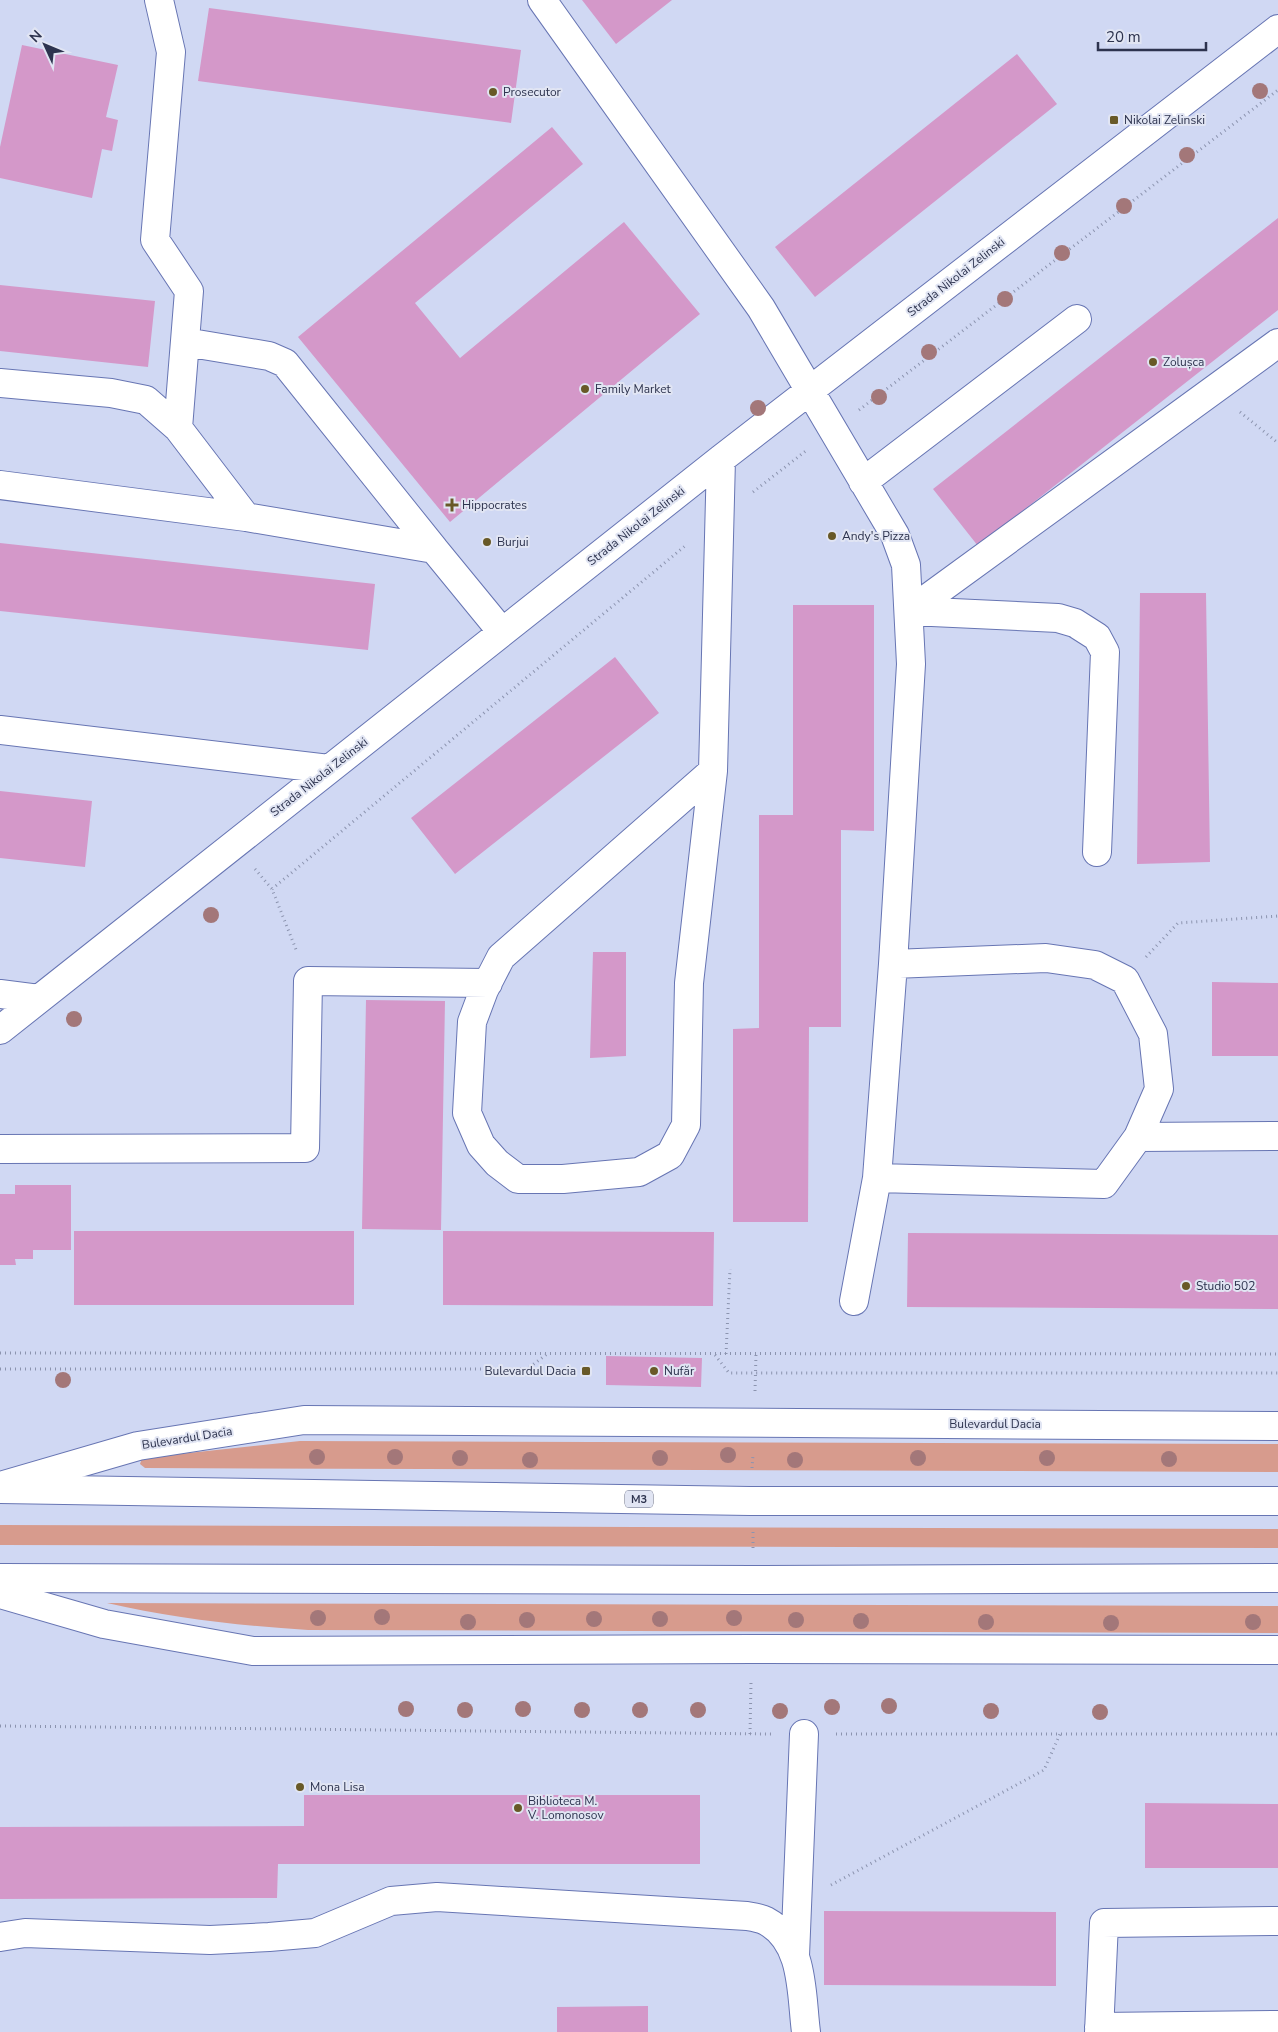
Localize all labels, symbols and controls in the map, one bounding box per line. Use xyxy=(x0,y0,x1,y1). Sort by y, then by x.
north arrow xyxy=(20,20,70,70)
scale bar xyxy=(1098,20,1206,52)
text: N xyxy=(26,26,46,47)
text: 20 m xyxy=(1106,27,1141,47)
place label: Prosecutor xyxy=(503,84,562,100)
marker: Prosecutor xyxy=(487,86,499,98)
place label: Nikolai Zelinski xyxy=(1124,112,1205,128)
marker: Nikolai Zelinski xyxy=(1108,114,1120,126)
street label: Strada Nikolai Zelinski xyxy=(904,234,1008,320)
place label: Zolușca xyxy=(1163,354,1204,370)
marker: Zolușca xyxy=(1147,356,1159,368)
place label: Family Market xyxy=(595,381,672,397)
marker: Family Market xyxy=(579,383,591,395)
street label: Strada Nikolai Zelinski xyxy=(584,483,688,569)
place label: Hippocrates xyxy=(462,497,527,513)
marker: Hippocrates xyxy=(446,499,458,511)
place label: Andy's Pizza xyxy=(842,528,910,544)
marker: Andy's Pizza xyxy=(826,530,838,542)
place label: Burjui xyxy=(497,534,529,550)
marker: Burjui xyxy=(481,536,493,548)
street label: Strada Nikolai Zelinski xyxy=(267,734,371,820)
place label: Studio 502 xyxy=(1196,1278,1255,1294)
marker: Studio 502 xyxy=(1180,1280,1192,1292)
place label: Bulevardul Dacia xyxy=(484,1363,576,1379)
place label: Nufăr xyxy=(664,1363,695,1379)
marker: Bulevardul Dacia xyxy=(580,1365,592,1377)
marker: Nufăr xyxy=(648,1365,660,1377)
street label: Bulevardul Dacia xyxy=(949,1416,1041,1432)
street label: Bulevardul Dacia xyxy=(141,1423,233,1453)
road number: M3 xyxy=(625,1490,653,1508)
place label: Mona Lisa xyxy=(310,1779,365,1795)
marker: Mona Lisa xyxy=(294,1781,306,1793)
place label: Biblioteca M. V. Lomonosov xyxy=(527,1793,604,1823)
marker: Biblioteca M. V. Lomonosov xyxy=(512,1802,524,1814)

